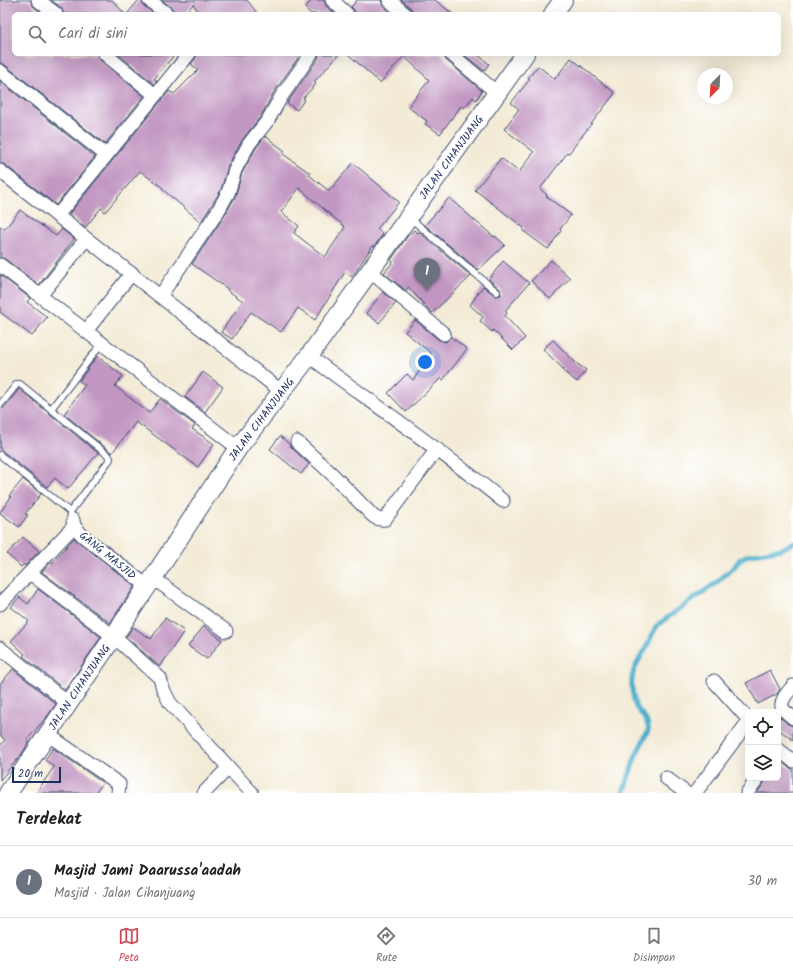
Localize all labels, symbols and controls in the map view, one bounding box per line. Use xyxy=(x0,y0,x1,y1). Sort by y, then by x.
search box xyxy=(12,12,781,56)
text: Cari di sini xyxy=(58,22,127,46)
icon: search xyxy=(26,23,48,45)
north arrow xyxy=(697,68,733,104)
street label: JALAN CIHANJUANG xyxy=(415,112,489,204)
pin: 1 xyxy=(414,258,440,291)
your location xyxy=(415,352,435,372)
street label: JALAN CIHANJUANG xyxy=(224,374,299,465)
street label: GANG MASJID xyxy=(75,527,140,584)
street label: JALAN CIHANJUANG xyxy=(44,641,115,734)
map controls xyxy=(745,709,781,781)
button: locate xyxy=(745,709,781,745)
button: layers xyxy=(745,745,781,781)
scale bar xyxy=(12,765,61,784)
text: 20 m xyxy=(18,765,43,783)
text: Terdekat xyxy=(16,806,82,833)
text: Masjid Jami Daarussa'aadah xyxy=(54,859,241,883)
text: 1 xyxy=(27,871,31,892)
text: 30 m xyxy=(748,871,777,892)
text: Masjid · Jalan Cihanjuang xyxy=(54,883,196,904)
tab: Peta xyxy=(118,925,140,967)
tab: Rute xyxy=(375,925,397,967)
tab: Disimpan xyxy=(633,925,675,967)

